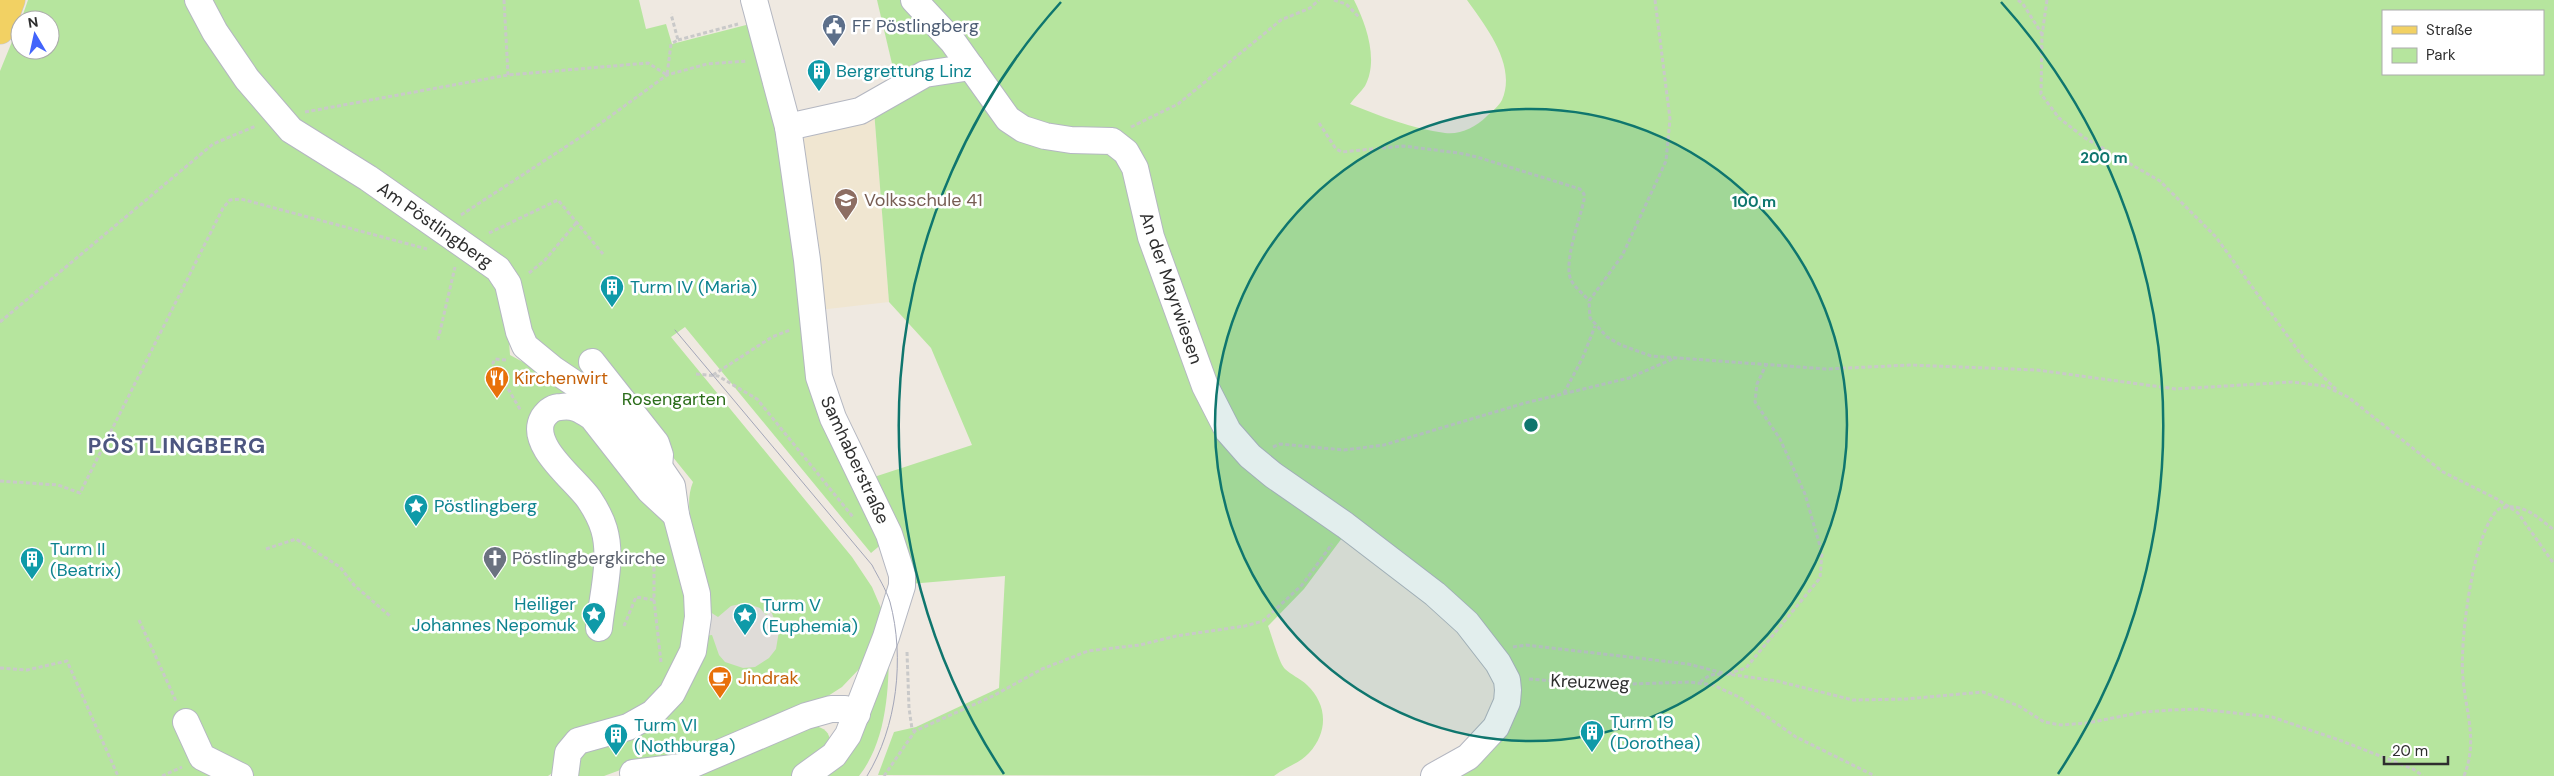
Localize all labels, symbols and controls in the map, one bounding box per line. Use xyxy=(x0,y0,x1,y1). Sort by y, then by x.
north arrow xyxy=(10,10,60,60)
legend xyxy=(2382,10,2544,75)
text: N xyxy=(27,12,39,32)
public building icon: FF Pöstlingberg xyxy=(821,13,847,47)
place label: FF Pöstlingberg xyxy=(852,14,979,38)
text: Straße xyxy=(2426,20,2473,40)
text: Park xyxy=(2426,45,2456,65)
building icon: Bergrettung Linz xyxy=(806,58,832,92)
place label: Bergrettung Linz xyxy=(836,59,972,83)
text: 200 m xyxy=(2080,148,2128,168)
street label: Am Pöstlingberg xyxy=(373,176,497,274)
school or university icon: Volksschule 41 xyxy=(833,187,859,221)
place label: Volksschule 41 xyxy=(864,188,983,212)
text: 100 m xyxy=(1732,192,1776,212)
street label: An der Mayrwiesen xyxy=(1134,209,1208,367)
building icon: Turm IV (Maria) xyxy=(599,274,625,308)
place label: Turm IV (Maria) xyxy=(630,275,757,299)
restaurant icon: Kirchenwirt xyxy=(484,365,510,399)
place label: Kirchenwirt xyxy=(514,366,608,390)
park label: Rosengarten xyxy=(622,387,726,411)
street label: Samhaberstraße xyxy=(815,392,895,528)
centre of rings xyxy=(1522,416,1540,434)
district label: PÖSTLINGBERG xyxy=(88,431,266,460)
place icon: Pöstlingberg xyxy=(403,493,429,527)
place label: Pöstlingberg xyxy=(434,494,537,518)
place label: Turm II (Beatrix) xyxy=(50,537,121,582)
church icon: Pöstlingbergkirche xyxy=(482,545,508,579)
building icon: Turm II (Beatrix) xyxy=(19,546,45,580)
place label: Pöstlingbergkirche xyxy=(512,546,666,570)
place label: Heiliger Johannes Nepomuk xyxy=(411,592,576,637)
place label: Turm V (Euphemia) xyxy=(762,593,858,638)
place icon: Heiliger Johannes Nepomuk xyxy=(581,601,607,635)
place icon: Turm V (Euphemia) xyxy=(732,602,758,636)
cafe icon: Jindrak xyxy=(707,665,733,699)
place label: Jindrak xyxy=(738,666,798,690)
street label: Kreuzweg xyxy=(1550,669,1630,695)
place label: Turm 19 (Dorothea) xyxy=(1610,710,1701,755)
place label: Turm VI (Nothburga) xyxy=(634,713,735,758)
building icon: Turm 19 (Dorothea) xyxy=(1579,719,1605,753)
building icon: Turm VI (Nothburga) xyxy=(603,722,629,756)
scale bar xyxy=(2384,734,2448,766)
text: 20 m xyxy=(2392,741,2428,761)

